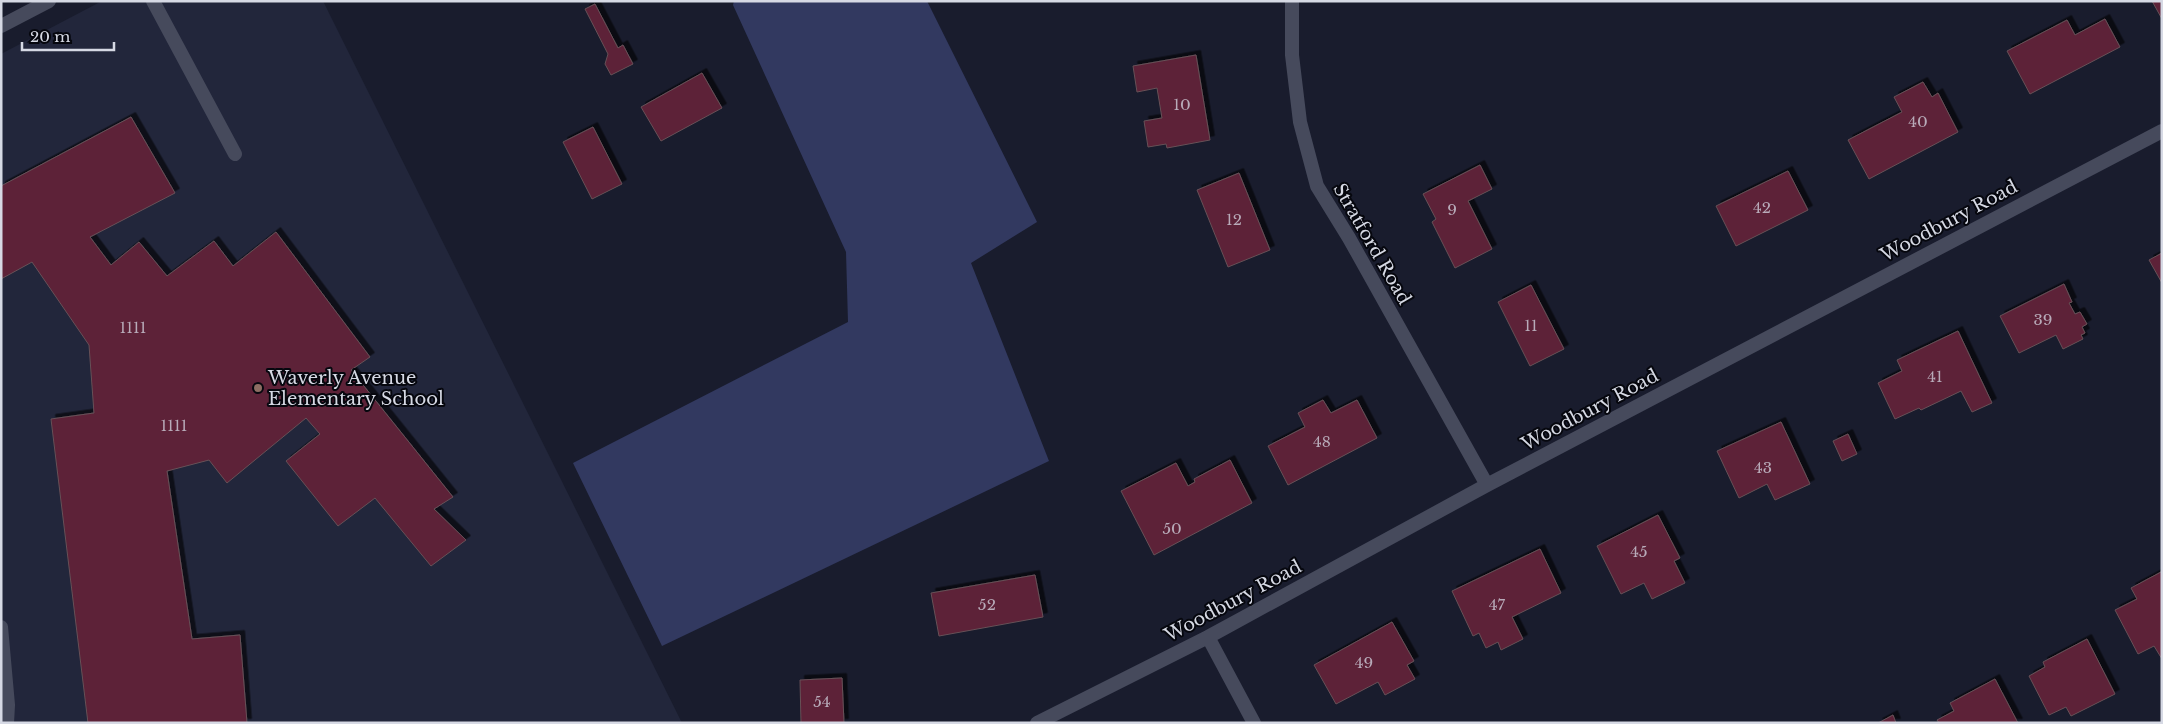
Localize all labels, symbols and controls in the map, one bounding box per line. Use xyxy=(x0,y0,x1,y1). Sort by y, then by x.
scale bar xyxy=(22,20,115,52)
text: 20 m xyxy=(30,27,70,46)
house number: 10 xyxy=(1173,95,1191,114)
house number: 40 xyxy=(1908,112,1928,131)
street label: Woodbury Road xyxy=(1876,176,2021,267)
street label: Stratford Road xyxy=(1328,179,1416,309)
house number: 42 xyxy=(1753,198,1771,217)
house number: 9 xyxy=(1447,200,1457,219)
house number: 12 xyxy=(1226,210,1242,229)
house number: 39 xyxy=(2034,310,2052,329)
house number: 11 xyxy=(1524,316,1538,335)
house number: 1111 xyxy=(120,318,146,337)
street label: Woodbury Road xyxy=(1517,365,1662,456)
place label: Waverly Avenue Elementary School xyxy=(267,367,444,410)
house number: 41 xyxy=(1927,367,1943,386)
marker: Waverly Avenue Elementary School xyxy=(252,382,264,394)
house number: 1111 xyxy=(161,416,187,435)
house number: 48 xyxy=(1313,432,1331,451)
house number: 43 xyxy=(1754,458,1772,477)
house number: 50 xyxy=(1162,519,1182,538)
house number: 45 xyxy=(1630,542,1648,561)
street label: Woodbury Road xyxy=(1160,556,1305,647)
house number: 52 xyxy=(978,595,996,614)
house number: 47 xyxy=(1489,595,1506,614)
house number: 49 xyxy=(1355,653,1373,672)
house number: 54 xyxy=(813,692,831,711)

